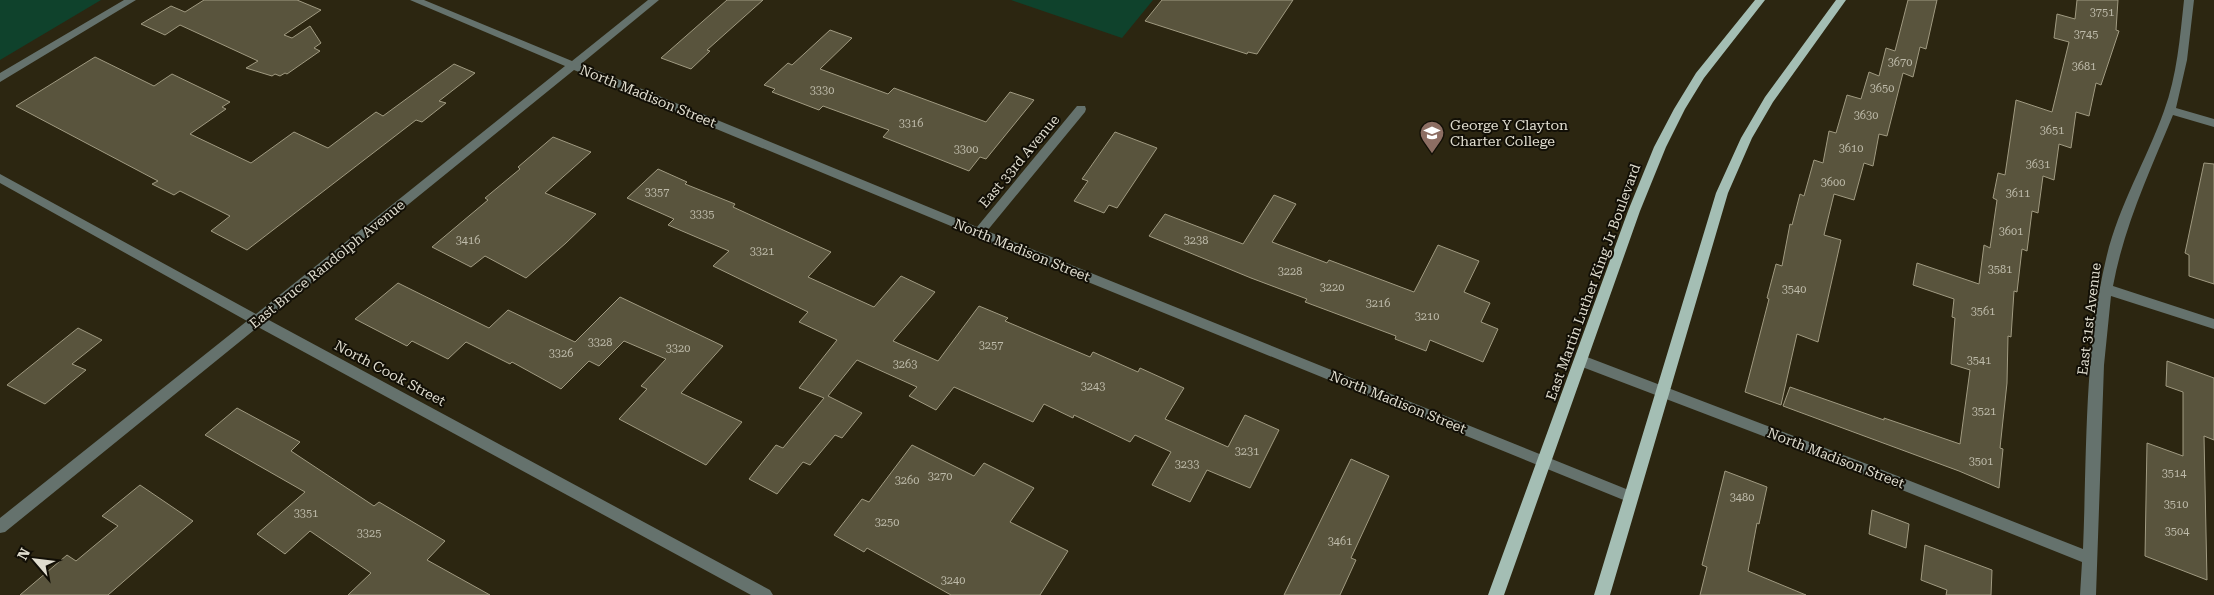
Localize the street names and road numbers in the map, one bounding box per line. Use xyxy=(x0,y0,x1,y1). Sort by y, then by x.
street label: North Madison Street xyxy=(578,61,718,131)
street label: East 33rd Avenue xyxy=(976,111,1063,211)
street label: East Martin Luther King Jr Boulevard xyxy=(1543,162,1643,402)
street label: East Bruce Randolph Avenue xyxy=(246,196,408,332)
street label: North Madison Street xyxy=(952,215,1092,285)
street label: East 31st Avenue xyxy=(2074,261,2104,376)
street label: North Cook Street xyxy=(332,337,448,409)
street label: North Madison Street xyxy=(1328,367,1468,437)
street label: North Madison Street xyxy=(1765,424,1907,492)

